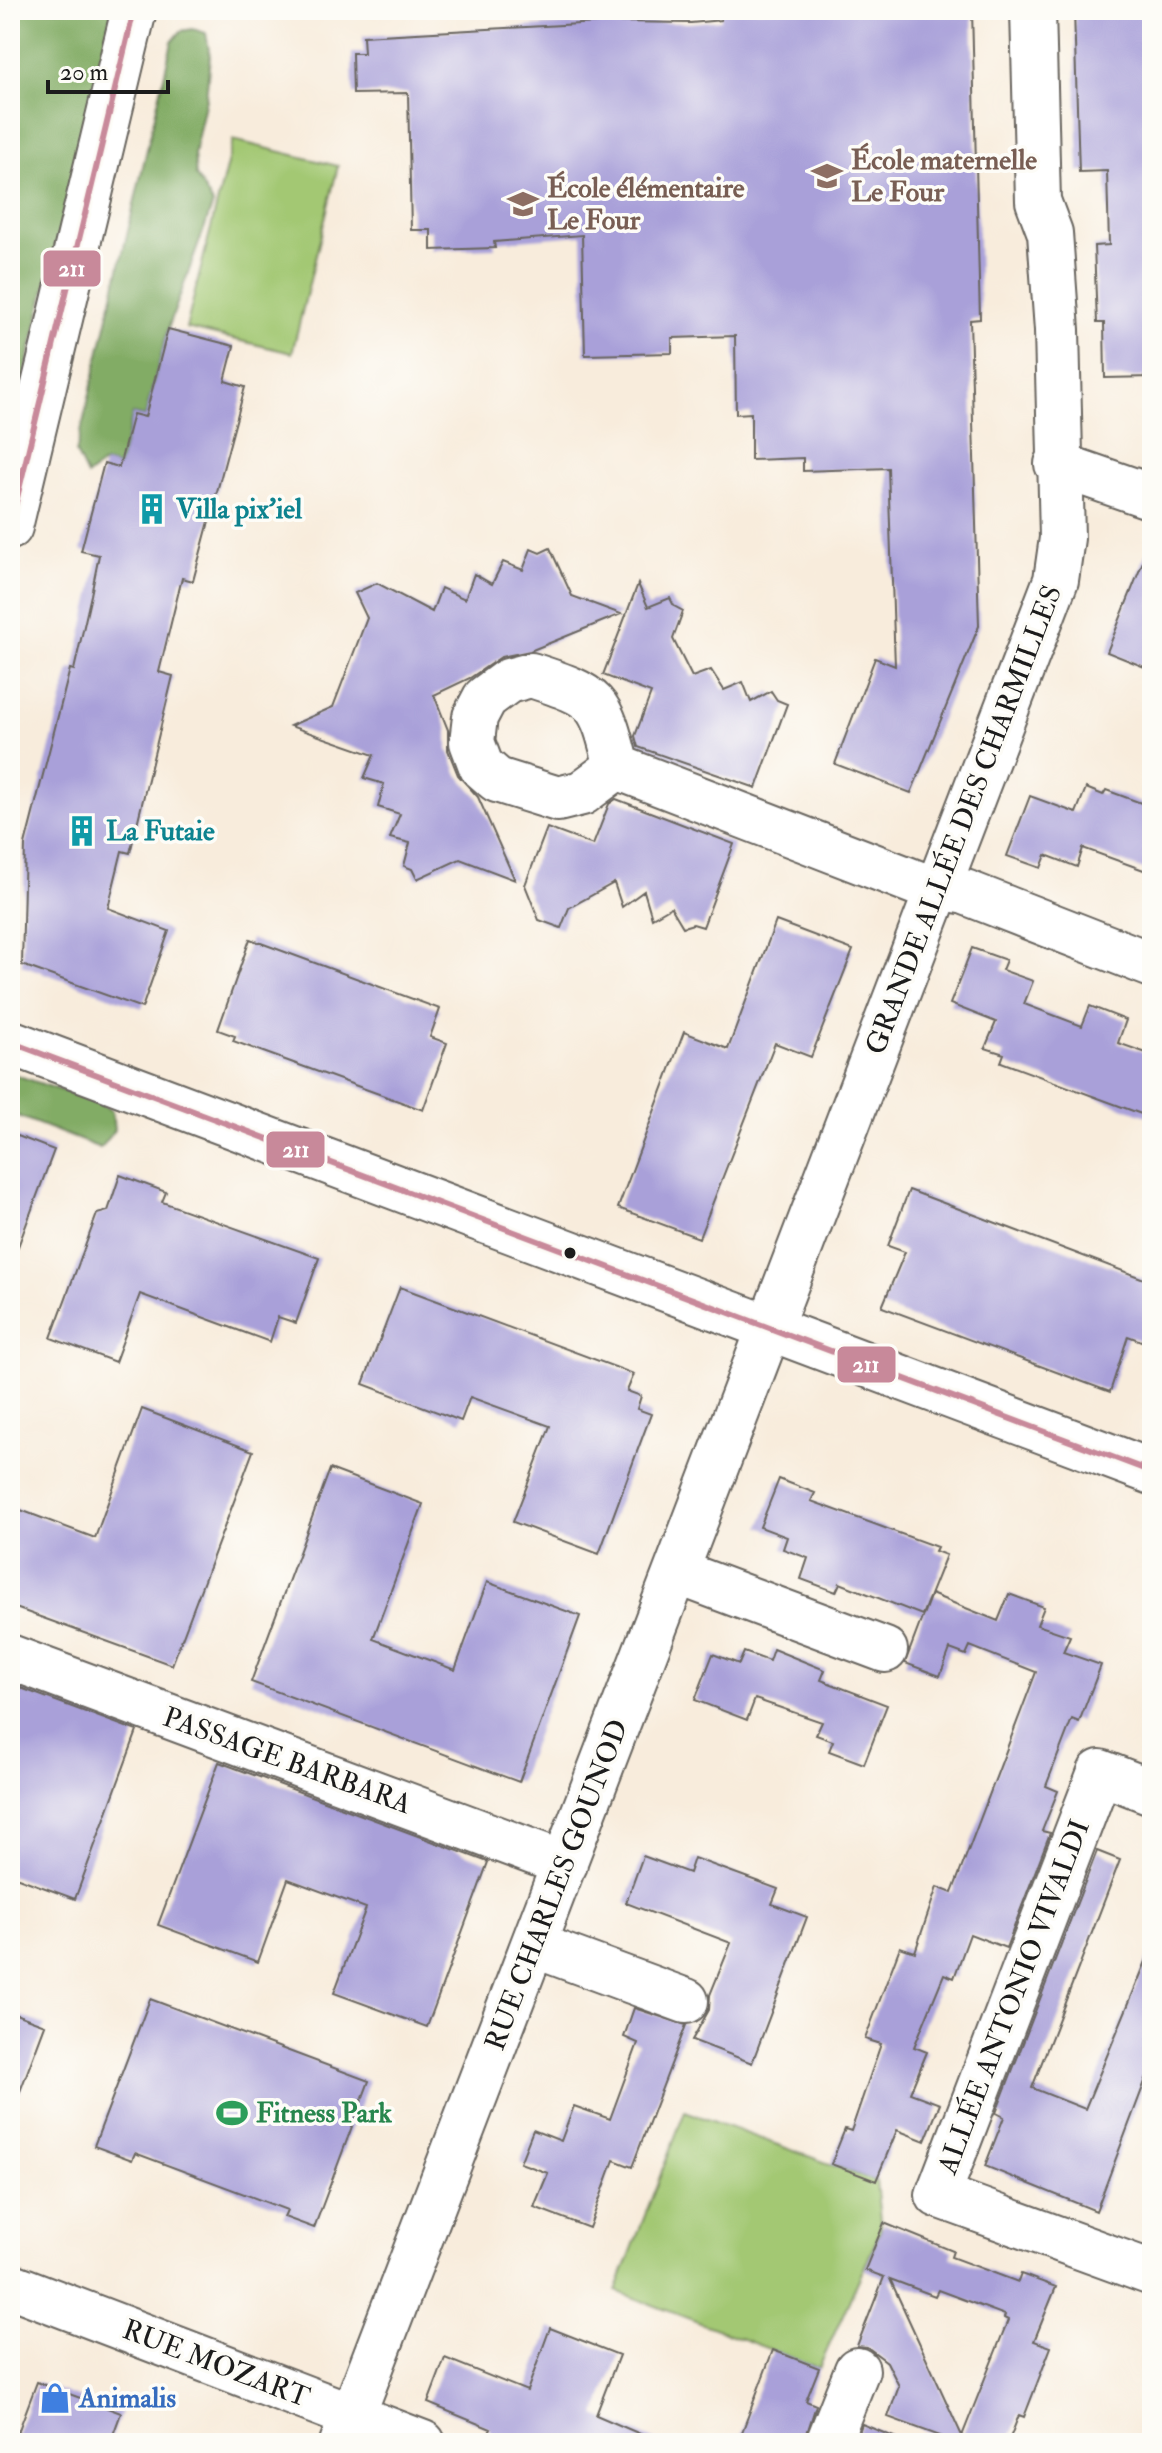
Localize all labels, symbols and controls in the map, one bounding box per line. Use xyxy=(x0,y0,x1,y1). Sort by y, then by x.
scale bar xyxy=(48,44,168,94)
text: 20 m xyxy=(60,57,109,88)
place label: École maternelle Le Four xyxy=(851,142,1037,210)
school or university icon: École maternelle Le Four xyxy=(810,159,844,193)
place label: École élémentaire Le Four xyxy=(547,170,745,238)
school or university icon: École élémentaire Le Four xyxy=(506,187,540,221)
line badge: 211 xyxy=(42,249,102,288)
text: 211 xyxy=(59,255,86,283)
building icon: Villa pix'iel xyxy=(135,492,169,526)
place label: Villa pix'iel xyxy=(175,492,303,527)
street label: GRANDE ALLÉE DES CHARMILLES xyxy=(858,580,1070,1060)
building icon: La Futaie xyxy=(65,814,99,848)
place label: La Futaie xyxy=(106,814,215,849)
line badge: 211 xyxy=(265,1130,326,1169)
text: 211 xyxy=(283,1136,310,1164)
unlabelled marker xyxy=(562,1245,578,1261)
line badge: 211 xyxy=(836,1345,897,1384)
text: 211 xyxy=(853,1351,880,1379)
street label: PASSAGE BARBARA xyxy=(158,1700,416,1822)
street label: RUE CHARLES GOUNOD xyxy=(478,1715,636,2055)
street label: ALLÉE ANTONIO VIVALDI xyxy=(930,1815,1098,2180)
sports icon: Fitness Park xyxy=(215,2096,249,2130)
place label: Fitness Park xyxy=(256,2096,392,2131)
street label: RUE MOZART xyxy=(118,2312,315,2416)
shop icon: Animalis xyxy=(38,2381,72,2415)
place label: Animalis xyxy=(78,2381,177,2416)

